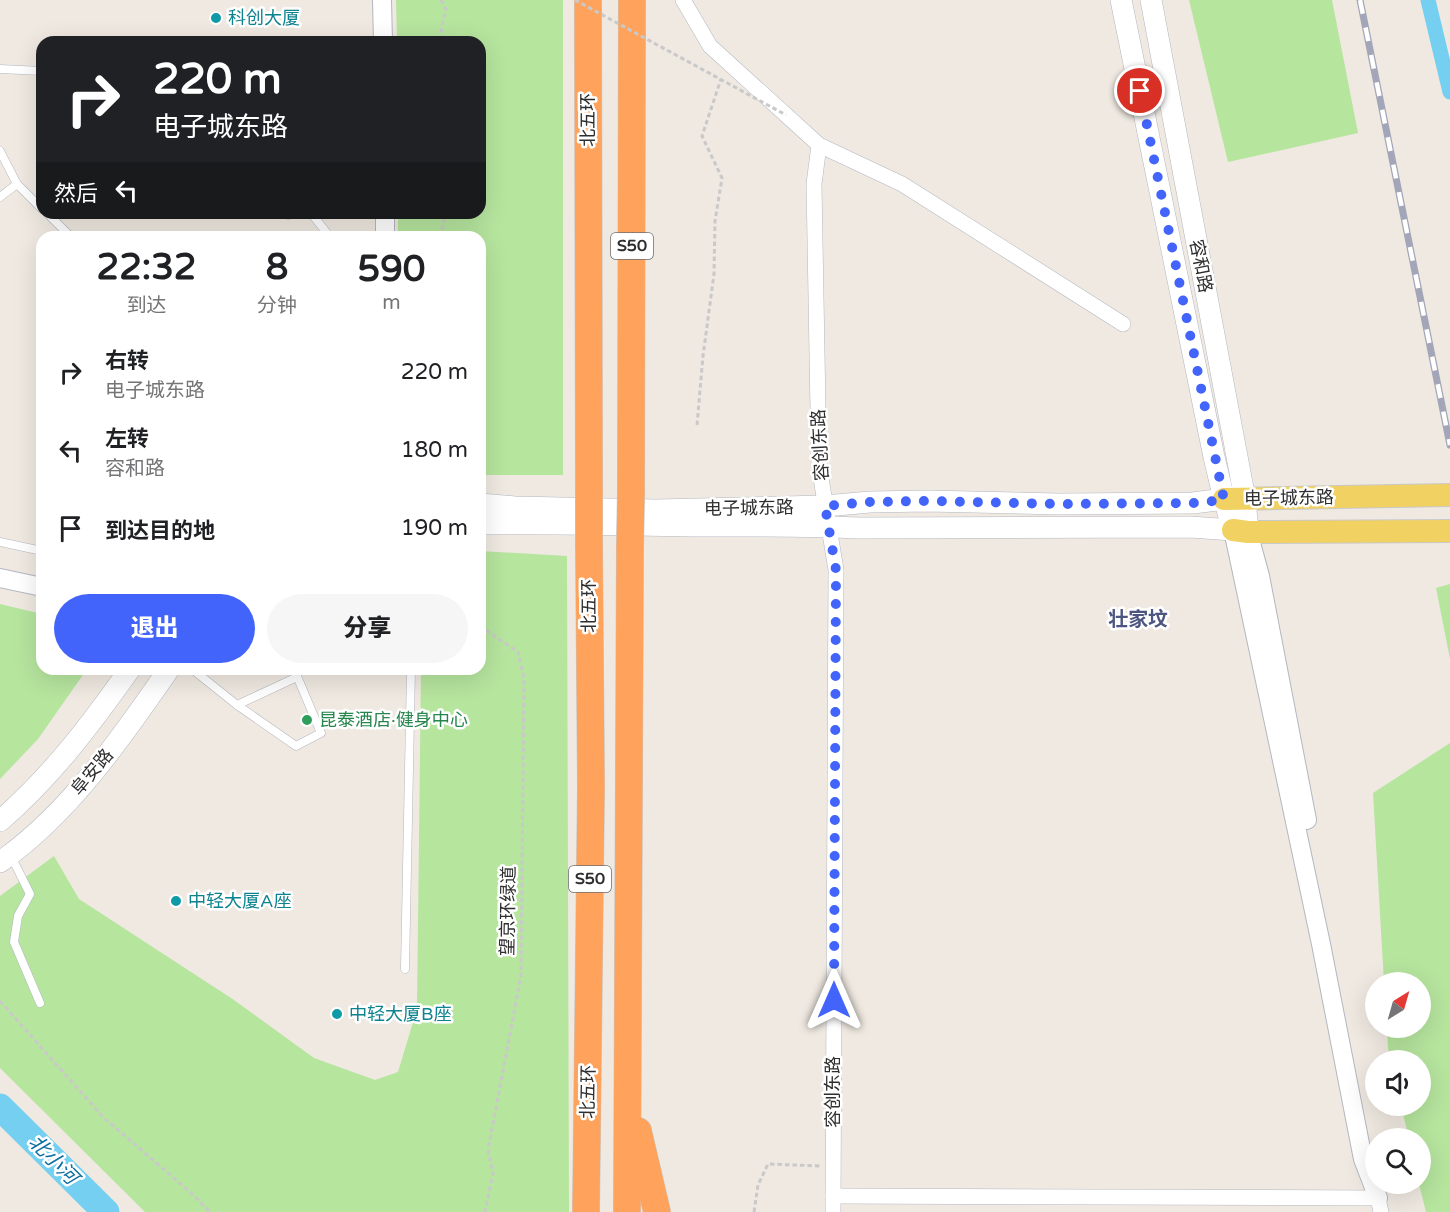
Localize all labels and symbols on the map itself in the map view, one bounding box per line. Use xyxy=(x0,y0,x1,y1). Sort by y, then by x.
place label: 科创大厦 xyxy=(228,7,300,29)
marker: 科创大厦 xyxy=(209,11,223,25)
pin xyxy=(1114,65,1165,116)
street label: 北五环 xyxy=(577,93,599,147)
road number: S50 xyxy=(611,233,653,259)
street label: 容和路 xyxy=(1185,237,1217,295)
street label: 容创东路 xyxy=(807,408,833,482)
street label: 电子城东路 xyxy=(1244,486,1334,510)
street label: 电子城东路 xyxy=(704,496,794,520)
street label: 北五环 xyxy=(578,579,600,633)
district label: 壮家坟 xyxy=(1108,608,1168,632)
place label: 昆泰酒店·健身中心 xyxy=(319,709,468,731)
marker: 昆泰酒店·健身中心 xyxy=(300,713,314,727)
street label: 阜安路 xyxy=(66,744,118,800)
street label: 望京环绿道 xyxy=(496,866,520,956)
road number: S50 xyxy=(569,866,611,892)
place label: 中轻大厦A座 xyxy=(188,890,291,912)
marker: 中轻大厦A座 xyxy=(169,894,183,908)
position arrow xyxy=(802,968,866,1032)
north arrow xyxy=(1365,972,1431,1038)
place label: 中轻大厦B座 xyxy=(349,1003,451,1025)
marker: 中轻大厦B座 xyxy=(330,1007,344,1021)
street label: 容创东路 xyxy=(822,1056,844,1128)
street label: 北五环 xyxy=(577,1065,599,1119)
water label: 北小河 xyxy=(23,1130,86,1193)

